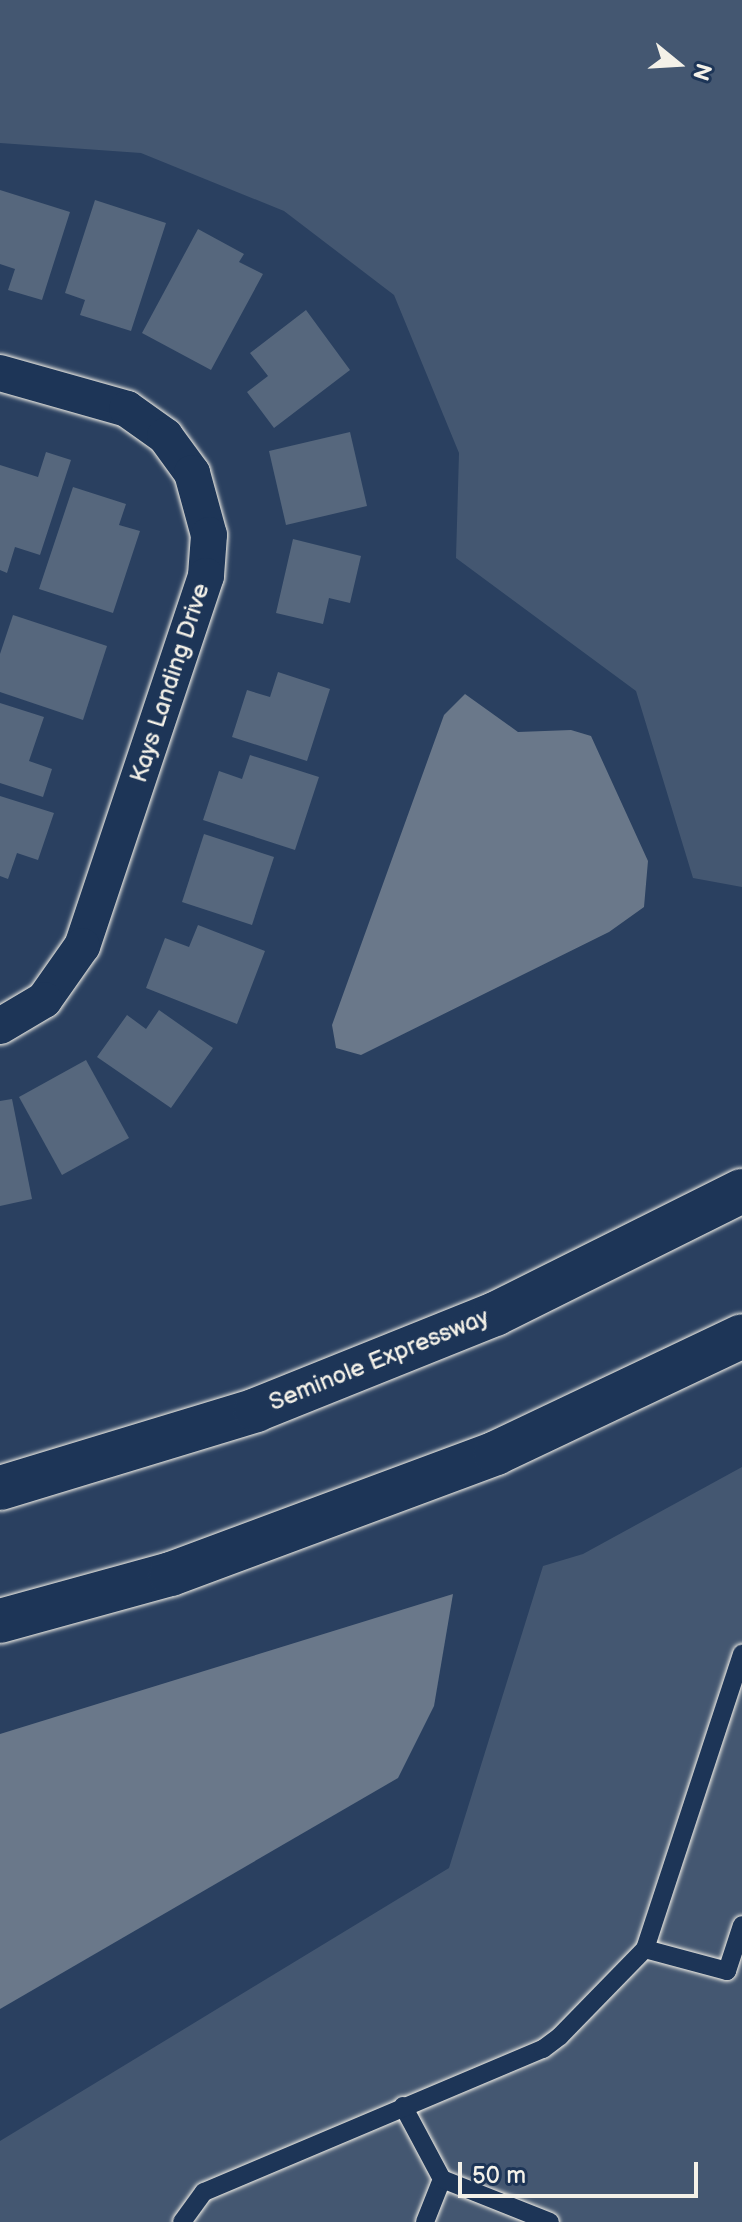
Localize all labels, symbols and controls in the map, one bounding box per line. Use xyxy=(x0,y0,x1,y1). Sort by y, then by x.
north arrow xyxy=(638,24,718,104)
text: N xyxy=(686,60,717,84)
street label: Kays Landing Drive xyxy=(124,580,216,786)
street label: Seminole Expressway xyxy=(265,1303,493,1417)
scale bar xyxy=(462,2146,702,2196)
text: 50 m xyxy=(472,2161,526,2190)

